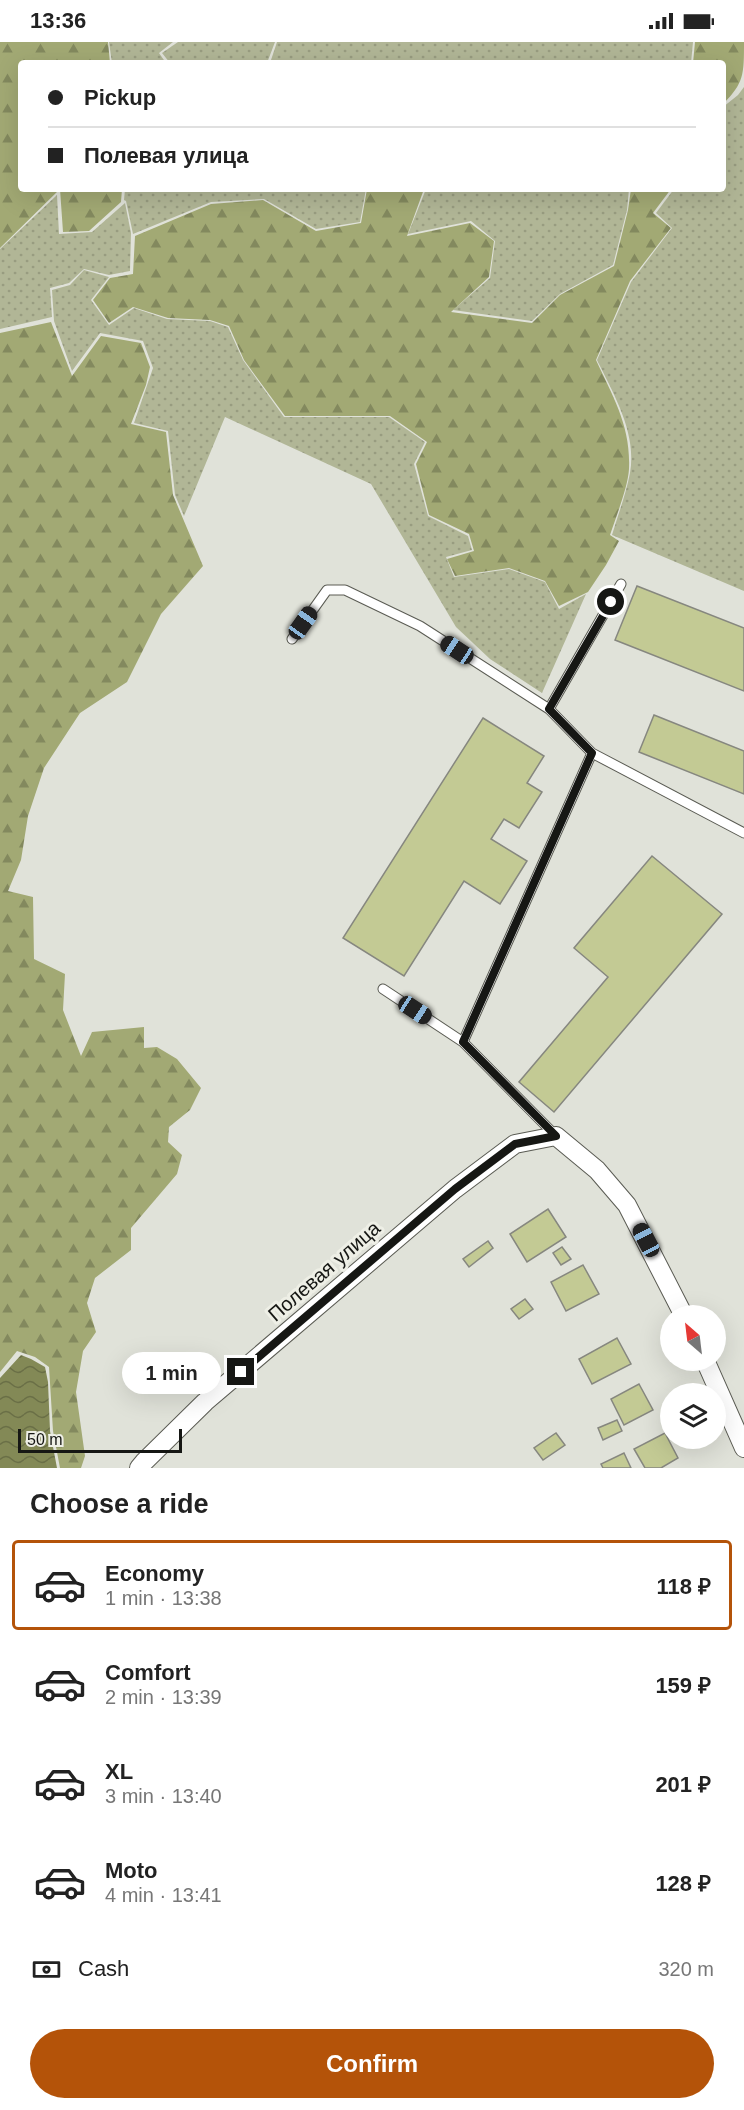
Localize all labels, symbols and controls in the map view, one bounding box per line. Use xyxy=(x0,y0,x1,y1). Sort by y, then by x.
text: 13:36 xyxy=(30,8,86,33)
text: Pickup xyxy=(84,85,156,110)
text: Полевая улица xyxy=(84,143,249,168)
route start xyxy=(597,588,624,615)
car xyxy=(285,603,321,643)
car xyxy=(437,633,477,667)
car xyxy=(395,993,435,1027)
street label: Полевая улица xyxy=(264,1216,385,1325)
car xyxy=(630,1220,662,1260)
north arrow xyxy=(660,1305,726,1371)
map controls xyxy=(660,1305,726,1449)
callout: 1 min xyxy=(121,1351,220,1393)
route end xyxy=(227,1358,254,1385)
text: 1 min xyxy=(145,1362,198,1384)
button: layers xyxy=(660,1383,726,1449)
scale bar xyxy=(18,1426,182,1454)
text: 50 m xyxy=(27,1431,63,1448)
text: Choose a ride xyxy=(30,1489,209,1519)
icon: car xyxy=(33,1558,87,1612)
text: Economy xyxy=(105,1561,204,1586)
text: 118 ₽ xyxy=(657,1574,711,1599)
text: 1 min · 13:38 xyxy=(105,1587,222,1609)
icon: car xyxy=(33,1657,87,1711)
text: Comfort xyxy=(105,1660,191,1685)
text: 159 ₽ xyxy=(655,1673,711,1698)
text: 2 min · 13:39 xyxy=(105,1686,222,1708)
icon: car xyxy=(33,1756,87,1810)
text: XL xyxy=(105,1759,133,1784)
text: 201 ₽ xyxy=(655,1772,711,1797)
text: 3 min · 13:40 xyxy=(105,1785,222,1807)
icon: car xyxy=(33,1855,87,1909)
text: Moto xyxy=(105,1858,158,1883)
text: 128 ₽ xyxy=(655,1871,711,1896)
text: 4 min · 13:41 xyxy=(105,1884,222,1906)
icon: cash xyxy=(30,1953,63,1986)
text: Cash xyxy=(78,1956,129,1981)
text: 320 m xyxy=(658,1958,714,1980)
button: Confirm xyxy=(30,2029,714,2098)

